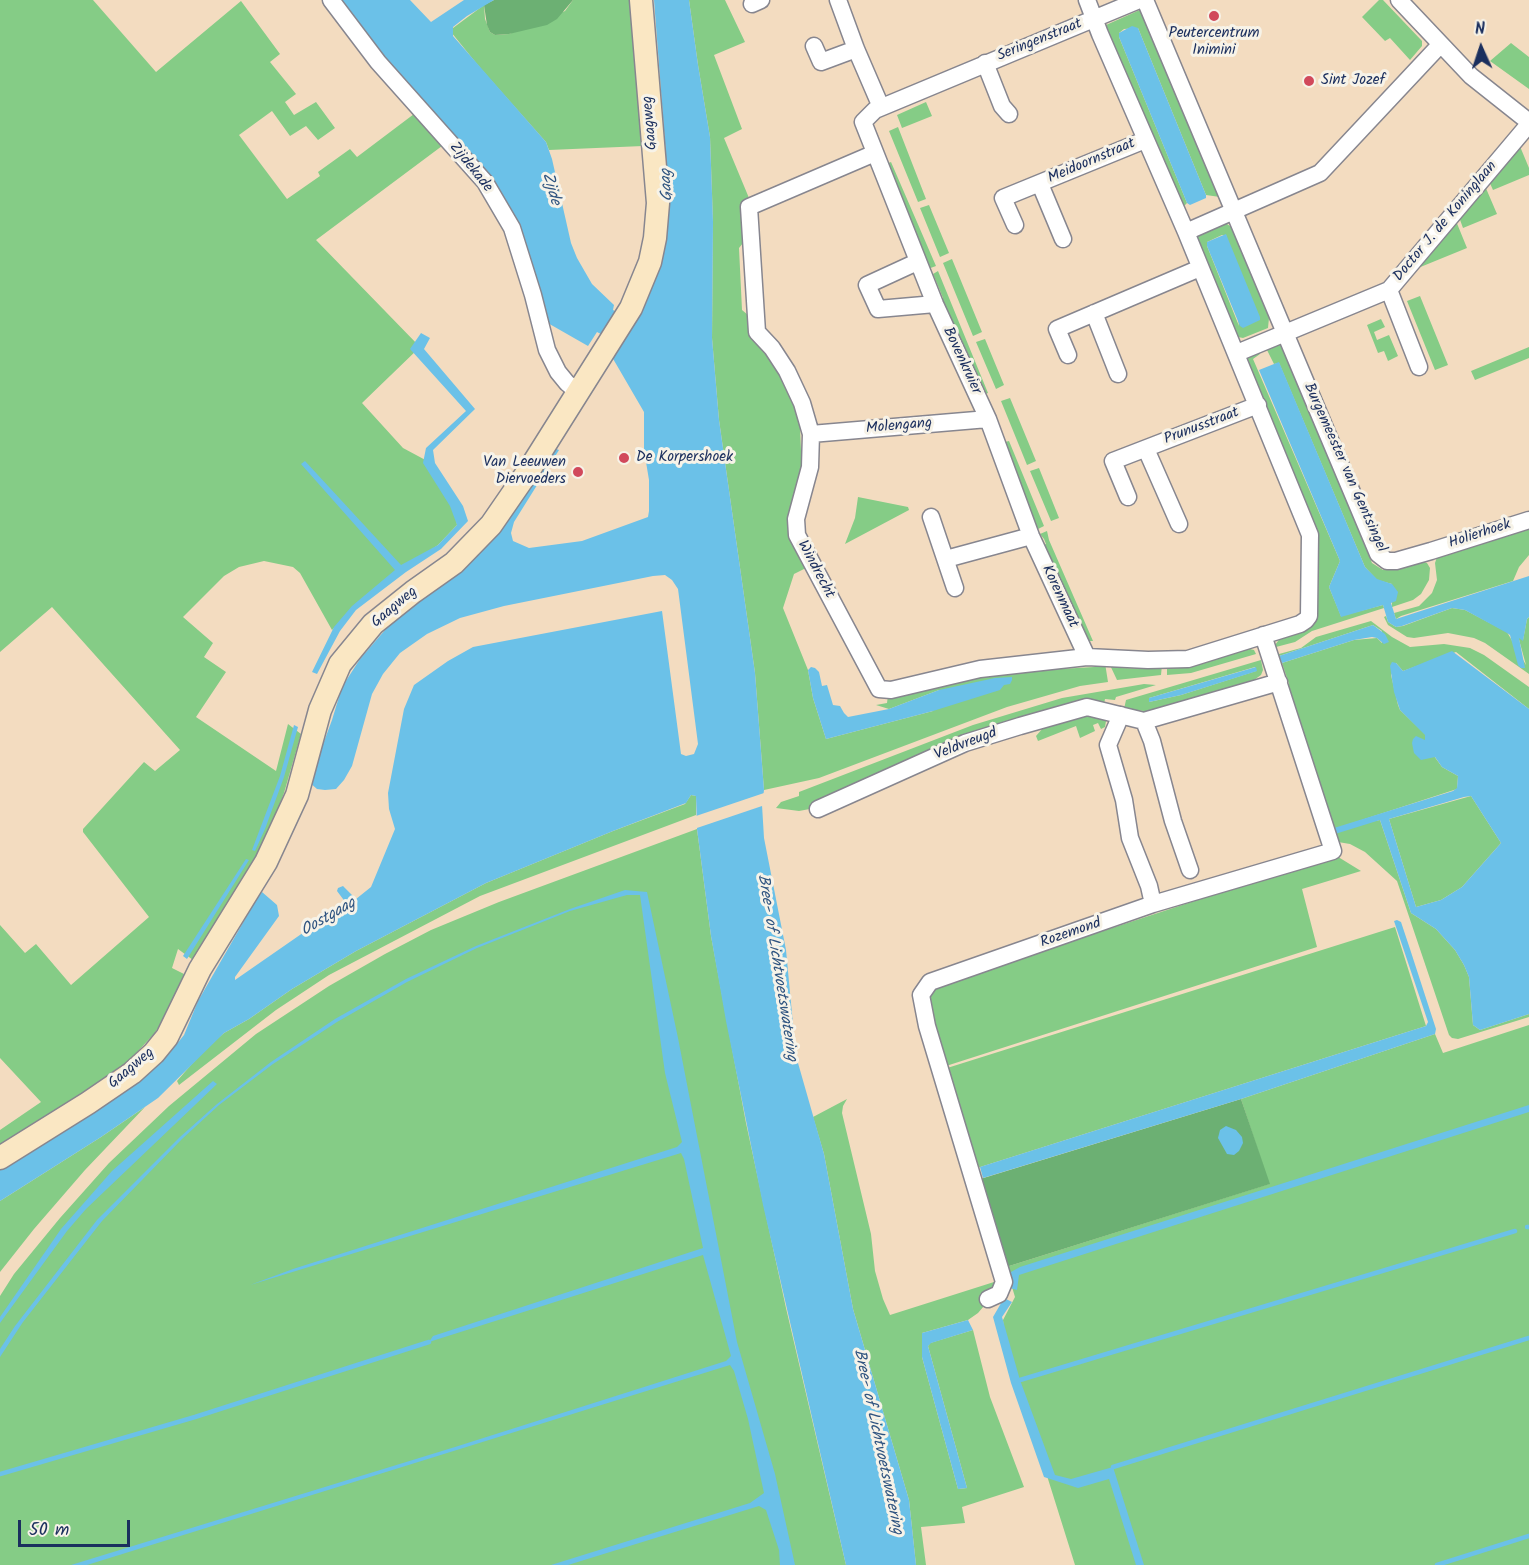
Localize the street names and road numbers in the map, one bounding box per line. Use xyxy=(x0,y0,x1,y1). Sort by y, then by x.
street label: Seringenstraat xyxy=(995,16,1085,66)
street label: Gaagweg xyxy=(640,95,662,151)
street label: Meidoornstraat xyxy=(1046,136,1138,188)
street label: Zijdekade xyxy=(444,139,496,197)
street label: Doctor J. de Koninglaan xyxy=(1390,158,1502,286)
street label: Bovenkruier xyxy=(938,325,984,397)
street label: Burgemeester van Gentsingel xyxy=(1298,380,1390,556)
street label: Prunusstraat xyxy=(1162,404,1242,450)
street label: Molengang xyxy=(865,415,933,439)
street label: Holierhoek xyxy=(1447,516,1513,554)
street label: Windrecht xyxy=(792,538,838,602)
street label: Korenmaat xyxy=(1037,563,1081,631)
street label: Gaagweg xyxy=(368,584,422,632)
street label: Veldvreugd xyxy=(932,725,1000,765)
street label: Rozemond xyxy=(1038,915,1104,953)
street label: Gaagweg xyxy=(105,1045,159,1093)

